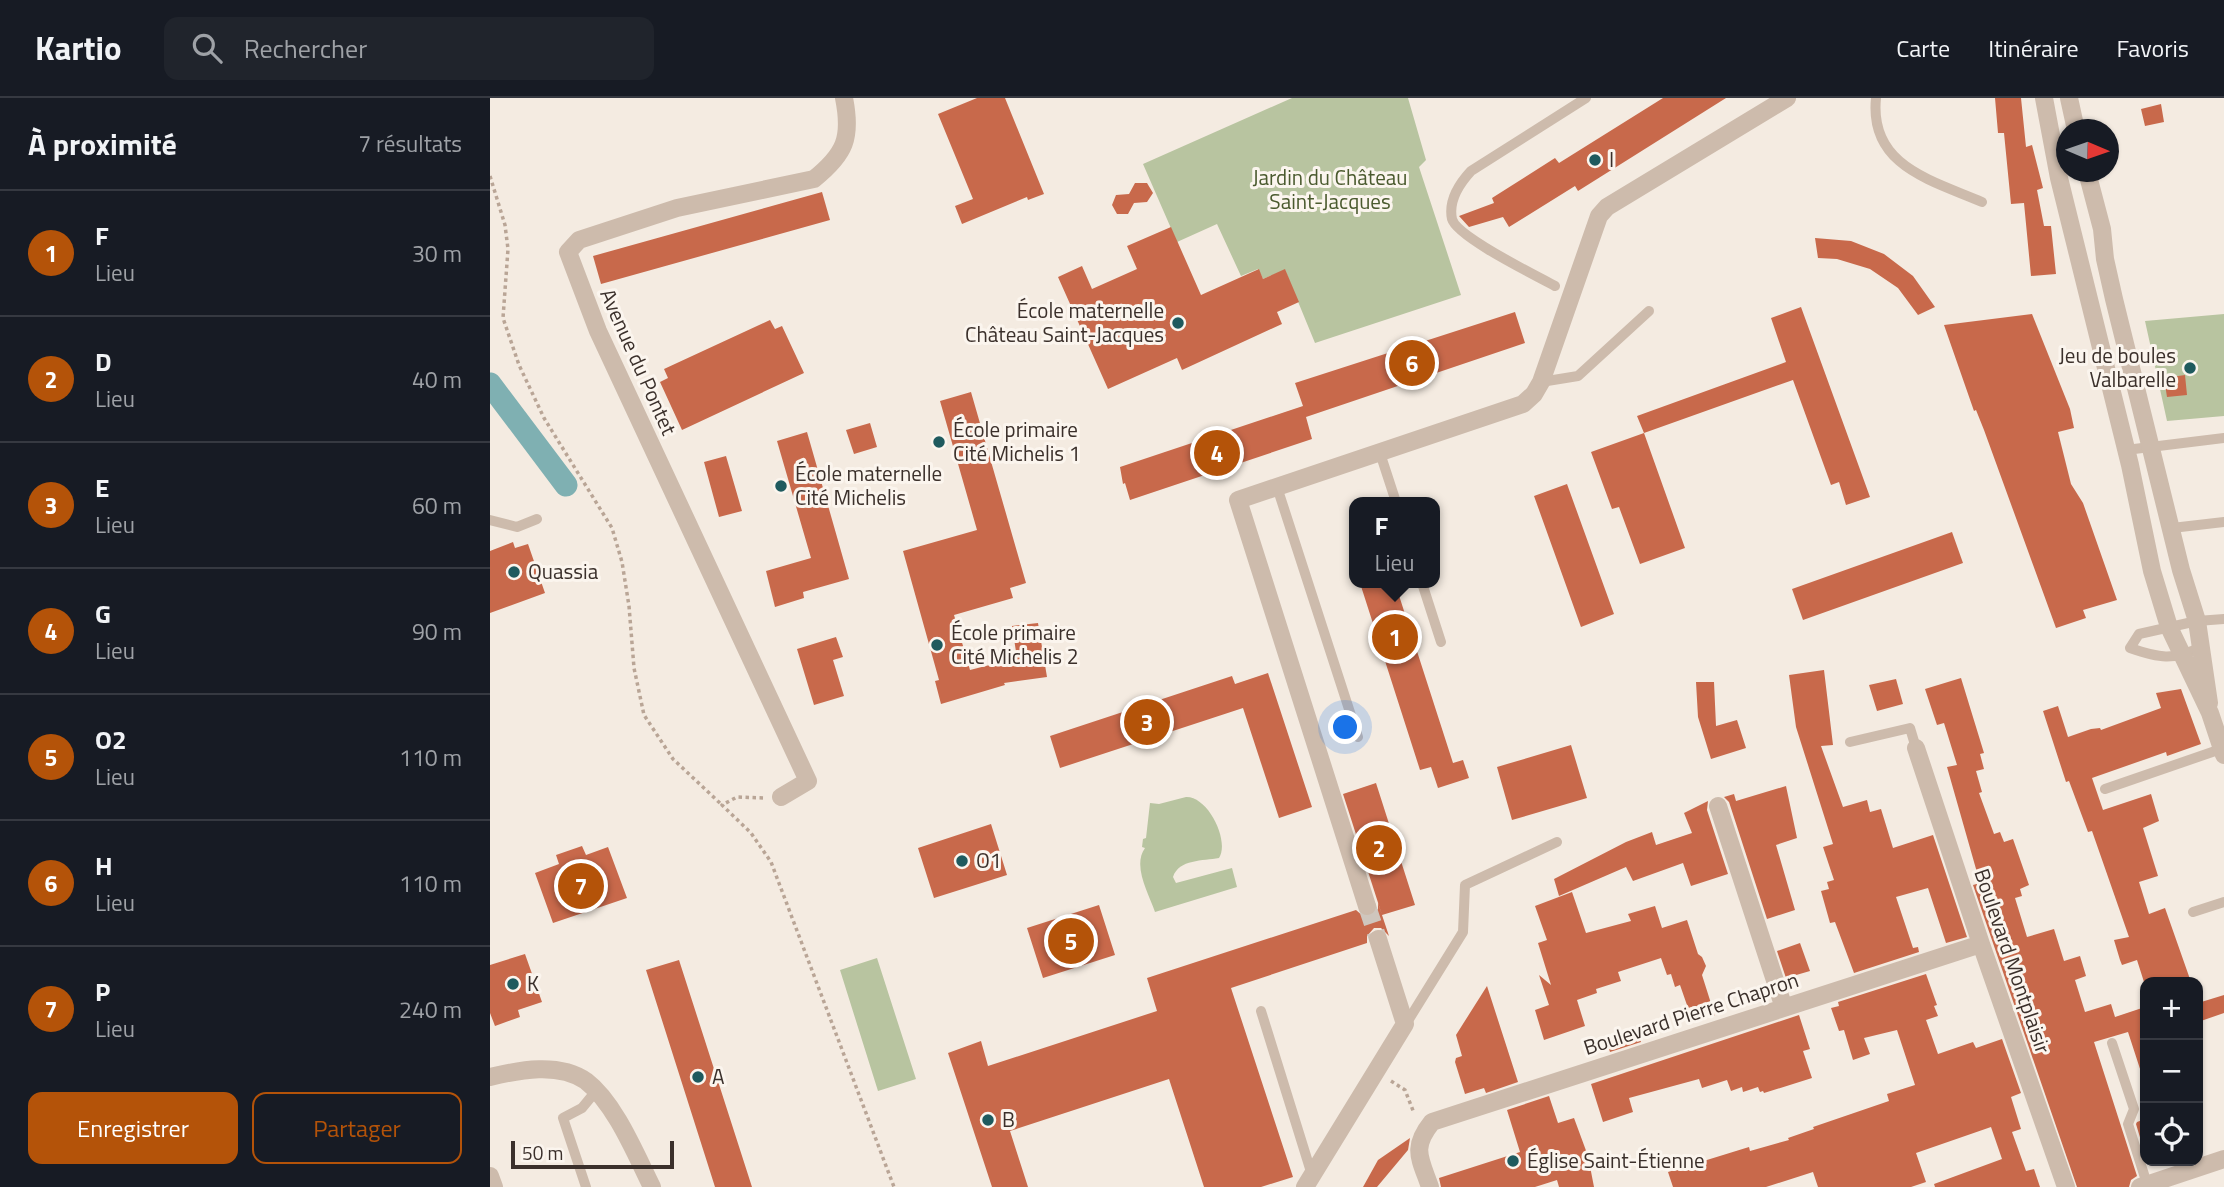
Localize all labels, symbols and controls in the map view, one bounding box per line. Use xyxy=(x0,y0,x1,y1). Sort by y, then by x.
search box xyxy=(164,17,654,80)
text: Kartio xyxy=(35,23,122,73)
icon: search xyxy=(188,29,226,67)
text: Rechercher xyxy=(244,29,367,68)
text: Carte xyxy=(1896,30,1950,66)
text: Itinéraire xyxy=(1988,30,2079,66)
text: Favoris xyxy=(2117,30,2189,66)
north arrow xyxy=(2056,119,2119,182)
text: À proximité xyxy=(28,121,177,167)
text: 7 résultats xyxy=(358,126,462,161)
place label: I xyxy=(1609,143,1614,175)
marker: I xyxy=(1587,152,1603,168)
park label: Jardin du Château Saint-Jacques xyxy=(1253,161,1407,217)
text: F xyxy=(95,216,109,255)
text: 1 xyxy=(45,236,57,271)
text: 30 m xyxy=(412,236,462,271)
text: Lieu xyxy=(95,255,135,290)
street label: Avenue du Pontet xyxy=(592,283,686,440)
place label: École maternelle Château Saint-Jacques xyxy=(965,294,1164,350)
marker: École maternelle Château Saint-Jacques xyxy=(1170,315,1186,331)
pin: 6 xyxy=(1389,337,1435,389)
place label: Jeu de boules Valbarelle xyxy=(2059,339,2176,395)
text: D xyxy=(95,342,112,381)
marker: Jeu de boules Valbarelle xyxy=(2182,360,2198,376)
text: 2 xyxy=(45,362,57,397)
text: 40 m xyxy=(412,362,462,397)
text: Lieu xyxy=(95,381,135,416)
place label: École primaire Cité Michelis 1 xyxy=(953,413,1081,469)
pin: 4 xyxy=(1194,427,1240,479)
marker: École primaire Cité Michelis 1 xyxy=(931,434,947,450)
place label: École maternelle Cité Michelis xyxy=(795,457,942,513)
text: E xyxy=(95,468,109,507)
marker: École maternelle Cité Michelis xyxy=(773,478,789,494)
text: 3 xyxy=(45,488,57,523)
text: 60 m xyxy=(412,488,462,523)
popup xyxy=(1349,497,1440,588)
text: F xyxy=(1375,506,1388,545)
text: Lieu xyxy=(95,507,135,542)
text: Lieu xyxy=(1375,545,1414,580)
place label: Quassia xyxy=(528,555,599,587)
marker: Quassia xyxy=(506,564,522,580)
text: G xyxy=(95,594,111,633)
pin: 1 xyxy=(1372,611,1418,663)
text: 4 xyxy=(45,614,57,649)
text: 90 m xyxy=(412,614,462,649)
place label: École primaire Cité Michelis 2 xyxy=(951,616,1079,672)
text: Lieu xyxy=(95,633,135,668)
marker: École primaire Cité Michelis 2 xyxy=(929,637,945,653)
pin: 3 xyxy=(1124,696,1170,748)
your location xyxy=(1328,710,1362,744)
text: O2 xyxy=(95,720,127,759)
text: 5 xyxy=(45,740,57,775)
text: 110 m xyxy=(399,740,462,775)
text: Lieu xyxy=(95,759,135,794)
pin: 2 xyxy=(1356,822,1402,874)
place label: O1 xyxy=(976,844,1002,876)
text: H xyxy=(95,846,113,885)
marker: O1 xyxy=(954,853,970,869)
pin: 7 xyxy=(558,860,604,912)
street label: Boulevard Montplaisir xyxy=(1966,864,2060,1057)
text: 6 xyxy=(45,866,57,901)
text: 110 m xyxy=(399,866,462,901)
text: Lieu xyxy=(95,885,135,920)
pin: 5 xyxy=(1048,915,1094,967)
street label: Boulevard Pierre Chapron xyxy=(1579,963,1802,1063)
place label: K xyxy=(527,967,539,999)
text: P xyxy=(95,972,110,1011)
marker: K xyxy=(505,976,521,992)
map controls xyxy=(2140,977,2203,1166)
button: + xyxy=(2140,977,2203,1040)
text: 7 xyxy=(45,992,57,1027)
text: 240 m xyxy=(399,992,462,1027)
text: Lieu xyxy=(95,1011,135,1046)
button: − xyxy=(2140,1040,2203,1103)
place label: A xyxy=(712,1060,725,1092)
marker: A xyxy=(690,1069,706,1085)
button: Enregistrer xyxy=(28,1092,238,1164)
button: Partager xyxy=(252,1092,462,1164)
place label: B xyxy=(1002,1103,1015,1135)
button: locate xyxy=(2140,1103,2203,1166)
marker: B xyxy=(980,1112,996,1128)
scale bar xyxy=(511,1138,674,1170)
text: 50 m xyxy=(522,1138,563,1167)
place label: Église Saint-Étienne xyxy=(1527,1144,1705,1176)
marker: Église Saint-Étienne xyxy=(1505,1153,1521,1169)

